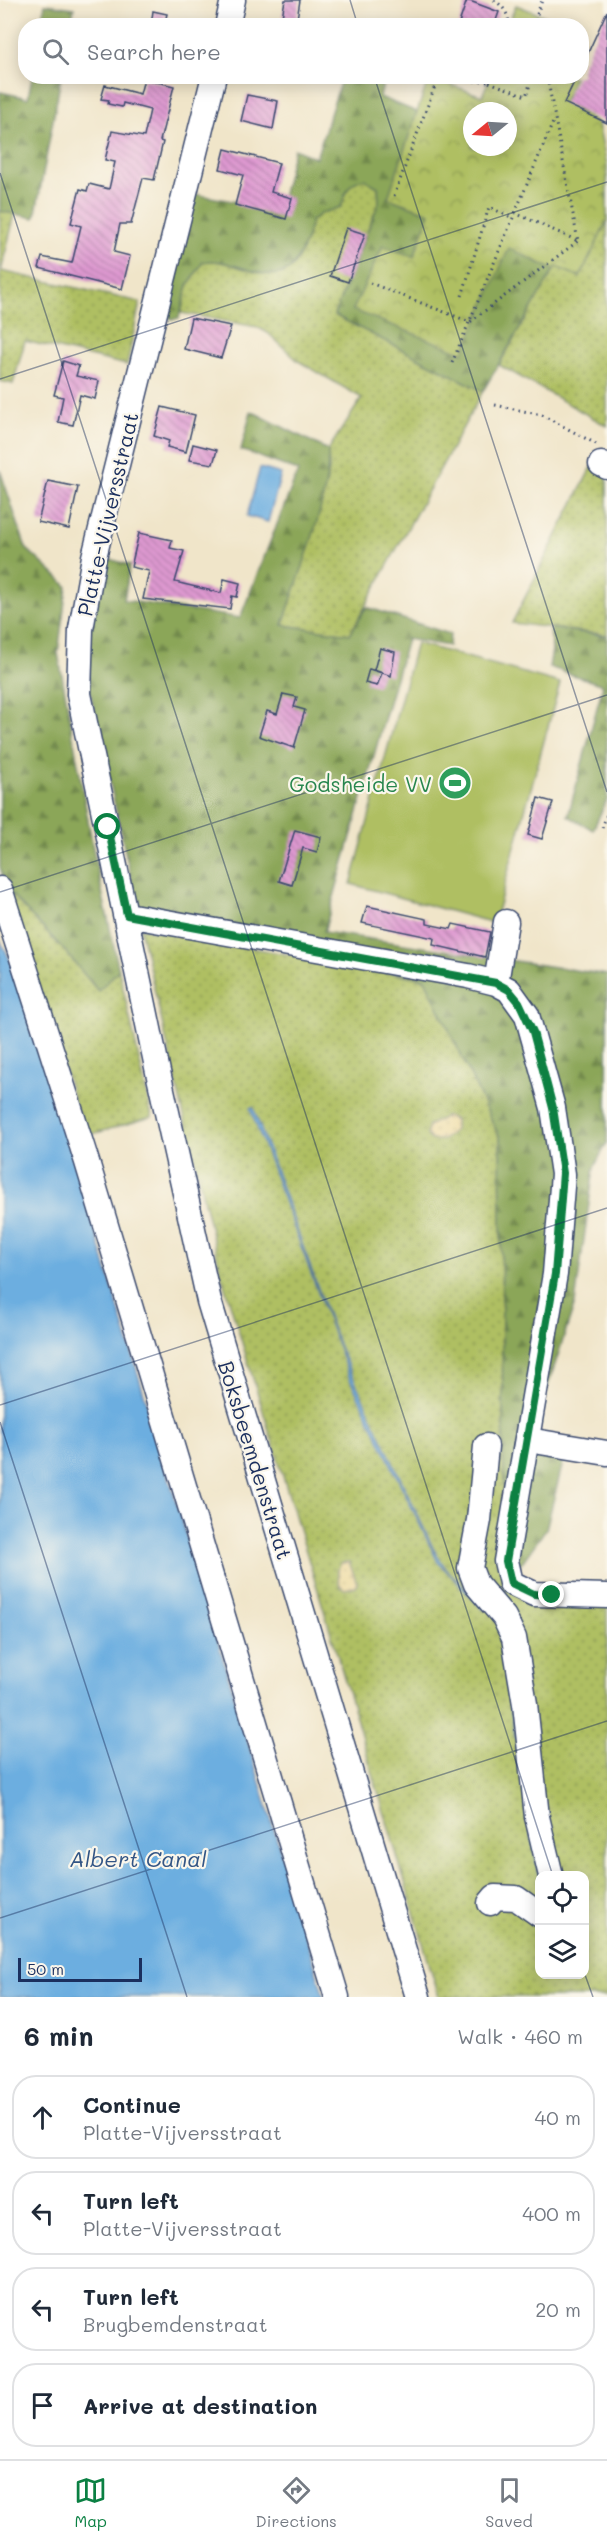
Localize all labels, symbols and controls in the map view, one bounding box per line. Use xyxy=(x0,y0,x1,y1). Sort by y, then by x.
search box xyxy=(18,18,589,84)
icon: search xyxy=(39,35,72,68)
text: Search here xyxy=(87,37,221,66)
north arrow xyxy=(463,102,517,156)
street label: Platte-Vijversstraat xyxy=(70,409,144,619)
sports icon: Godsheide VV xyxy=(437,765,473,801)
place label: Godsheide VV xyxy=(289,770,432,797)
route start xyxy=(94,813,120,839)
street label: Boksbeemdenstraat xyxy=(213,1357,299,1563)
route end xyxy=(538,1581,564,1607)
water label: Albert Canal xyxy=(70,1844,207,1873)
map controls xyxy=(535,1871,589,1979)
button: locate xyxy=(535,1871,589,1925)
button: layers xyxy=(535,1925,589,1979)
scale bar xyxy=(18,1955,142,1982)
text: 50 m xyxy=(27,1958,64,1979)
text: 6 min xyxy=(24,2019,93,2053)
text: Walk · 460 m xyxy=(457,2023,583,2049)
text: Continue xyxy=(83,2090,181,2119)
icon: ahead xyxy=(26,2101,59,2134)
text: 40 m xyxy=(535,2104,581,2130)
text: Platte-Vijversstraat xyxy=(83,2119,282,2145)
text: Turn left xyxy=(83,2186,179,2215)
icon: left xyxy=(26,2197,59,2230)
text: 400 m xyxy=(522,2200,581,2226)
text: Platte-Vijversstraat xyxy=(83,2215,282,2241)
text: Turn left xyxy=(83,2282,179,2311)
icon: left xyxy=(26,2293,59,2326)
text: 20 m xyxy=(535,2296,581,2322)
text: Brugbemdenstraat xyxy=(83,2311,267,2337)
icon: arrive xyxy=(26,2389,59,2422)
text: Arrive at destination xyxy=(83,2391,318,2420)
tab: Map xyxy=(74,2474,107,2531)
tab: Directions xyxy=(256,2474,337,2531)
tab: Saved xyxy=(485,2474,533,2531)

